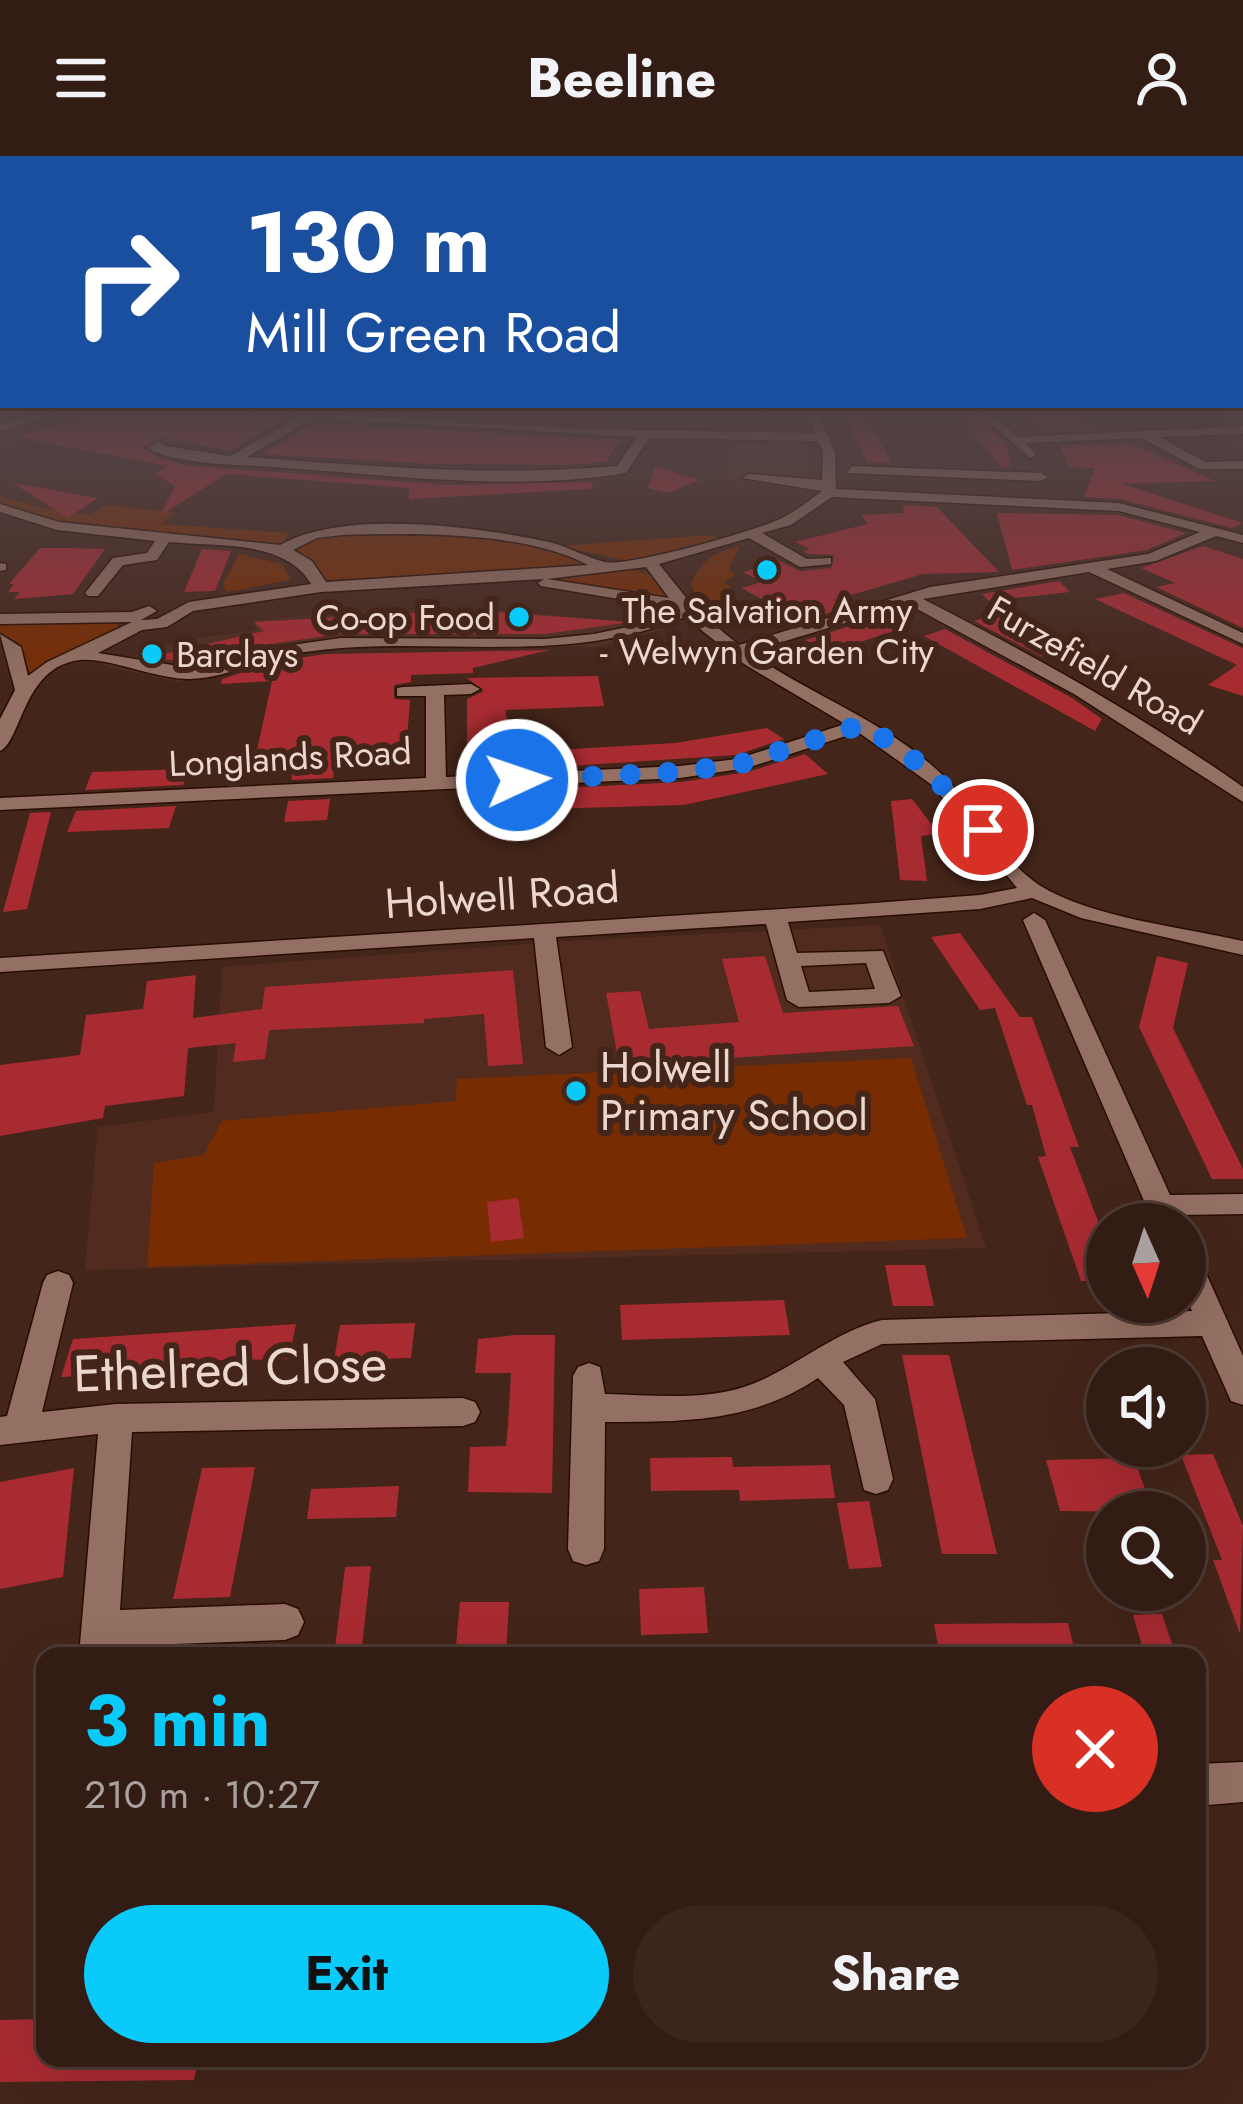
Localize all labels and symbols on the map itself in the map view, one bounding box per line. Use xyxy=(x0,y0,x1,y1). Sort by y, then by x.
marker: The Salvation Army - Welwyn Garden City xyxy=(754,557,780,583)
street label: Furzefield Road xyxy=(978,583,1212,747)
place label: The Salvation Army - Welwyn Garden City xyxy=(600,584,934,677)
place label: Co-op Food xyxy=(315,591,495,643)
marker: Co-op Food xyxy=(506,604,532,630)
place label: Barclays xyxy=(176,628,298,680)
marker: Barclays xyxy=(139,641,165,667)
position arrow xyxy=(454,717,580,843)
street label: Longlands Road xyxy=(167,725,413,789)
pin xyxy=(932,779,1034,881)
street label: Holwell Road xyxy=(383,857,621,934)
place label: Holwell Primary School xyxy=(600,1037,868,1146)
marker: Holwell Primary School xyxy=(563,1078,589,1104)
north arrow xyxy=(1086,1203,1206,1323)
street label: Ethelred Close xyxy=(72,1326,388,1410)

